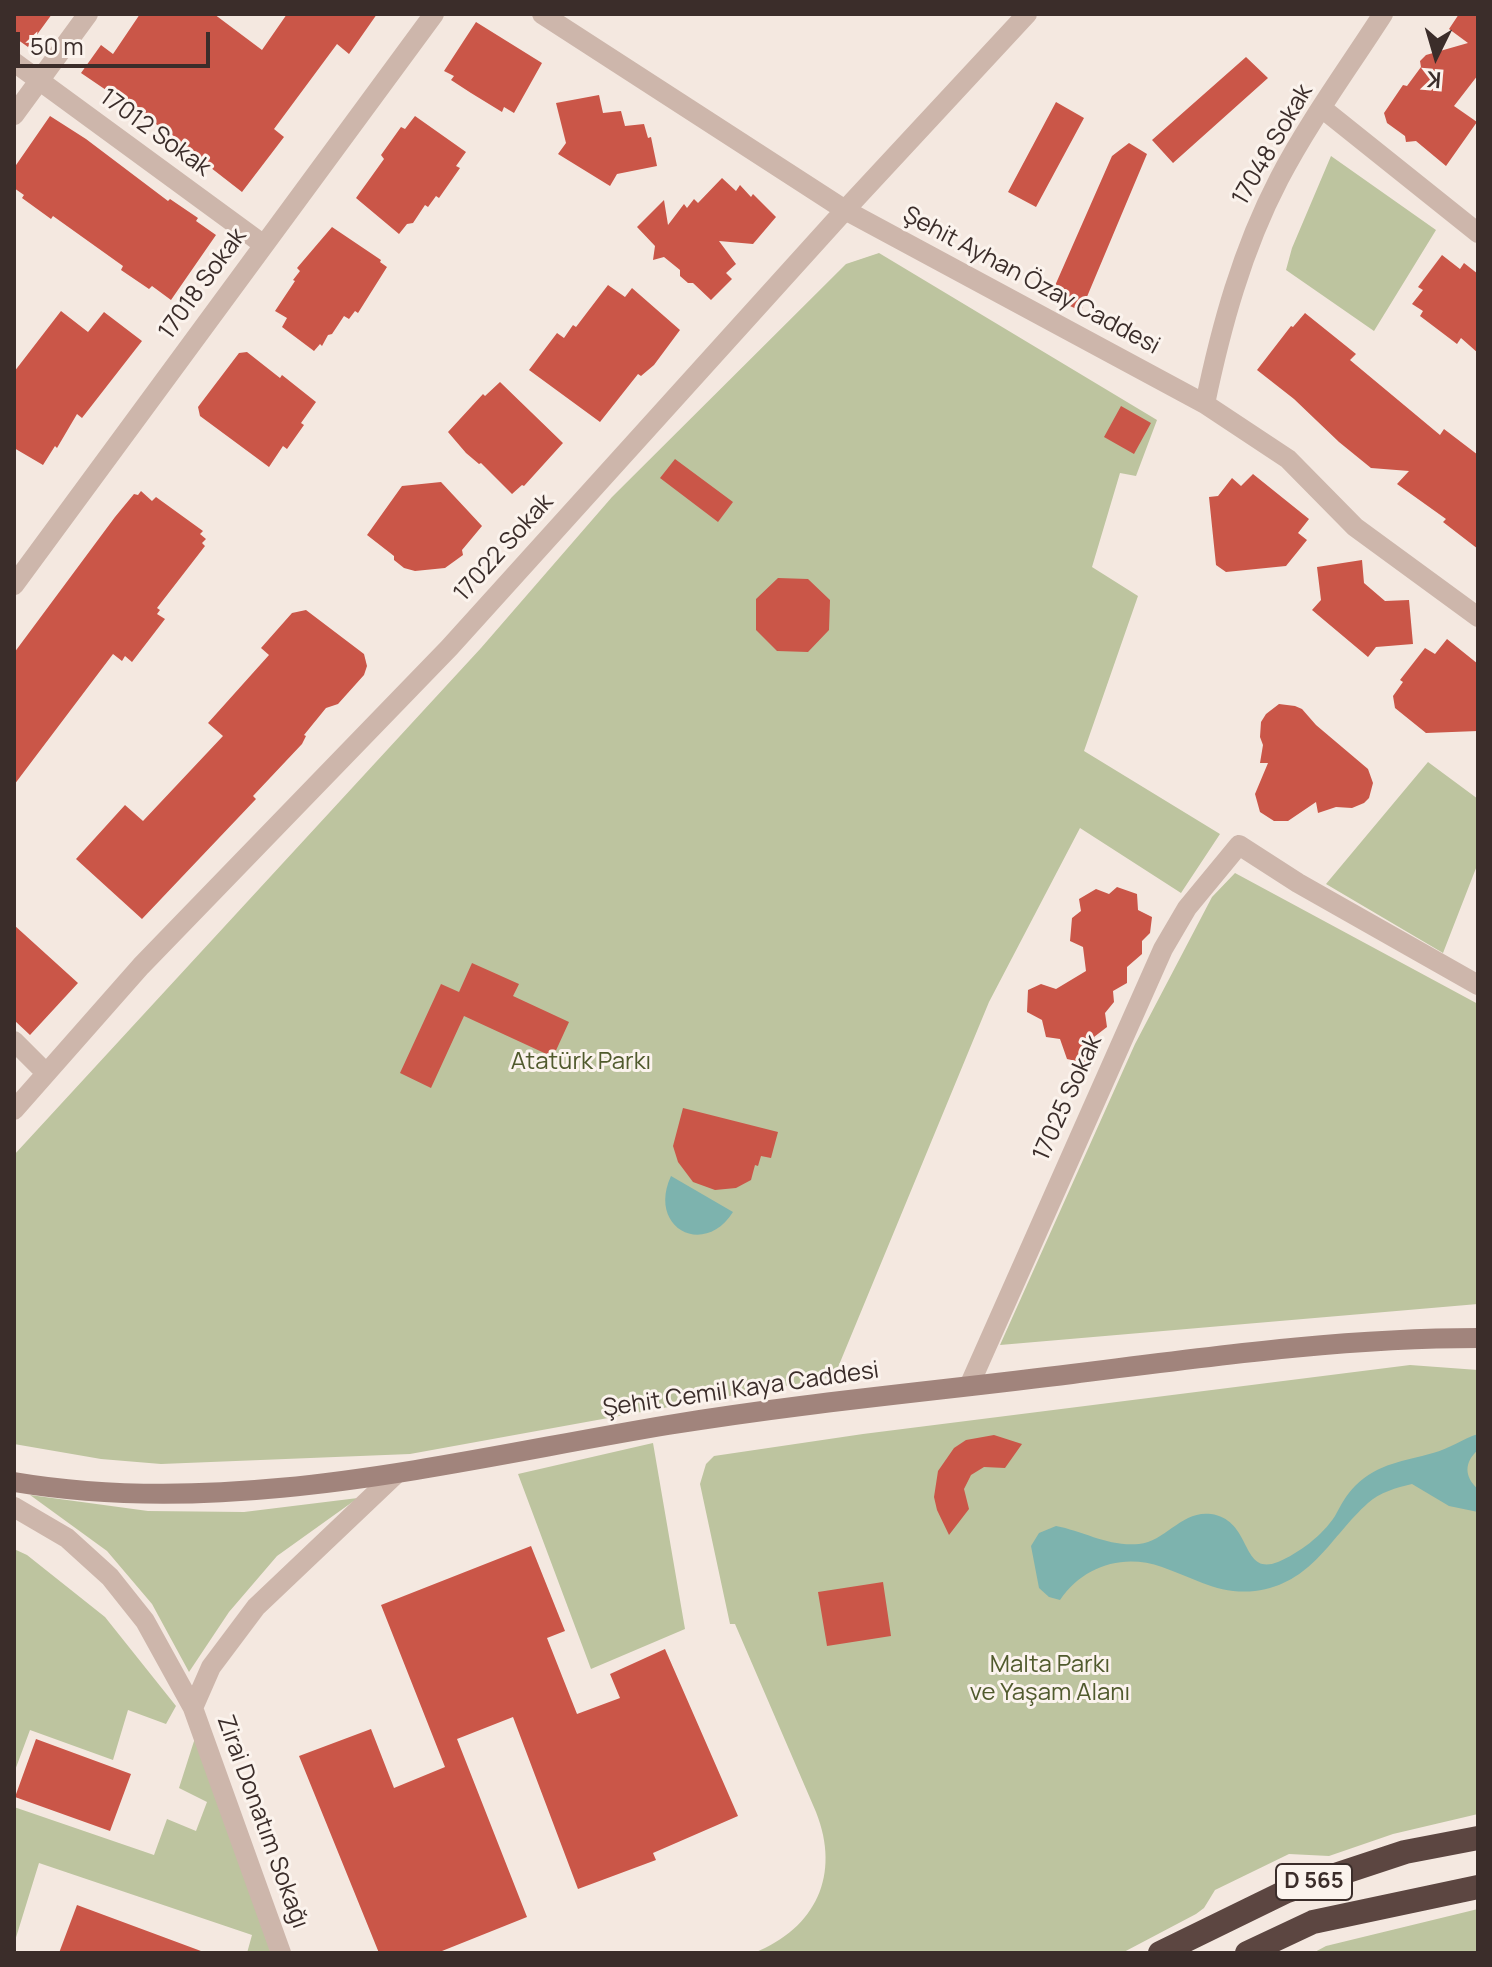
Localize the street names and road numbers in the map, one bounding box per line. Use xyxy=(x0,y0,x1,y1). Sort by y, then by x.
street label: 17048 Sokak xyxy=(1227,79,1319,211)
street label: 17012 Sokak xyxy=(94,83,216,183)
street label: Şehit Ayhan Özay Caddesi xyxy=(898,201,1164,361)
street label: 17018 Sokak xyxy=(153,223,253,345)
street label: 17022 Sokak xyxy=(448,488,560,608)
street label: 17025 Sokak xyxy=(1027,1031,1109,1165)
street label: Şehit Cemil Kaya Caddesi xyxy=(601,1356,881,1424)
street label: Zirai Donatım Sokağı xyxy=(210,1712,314,1932)
road number: D 565 xyxy=(1276,1864,1352,1900)

